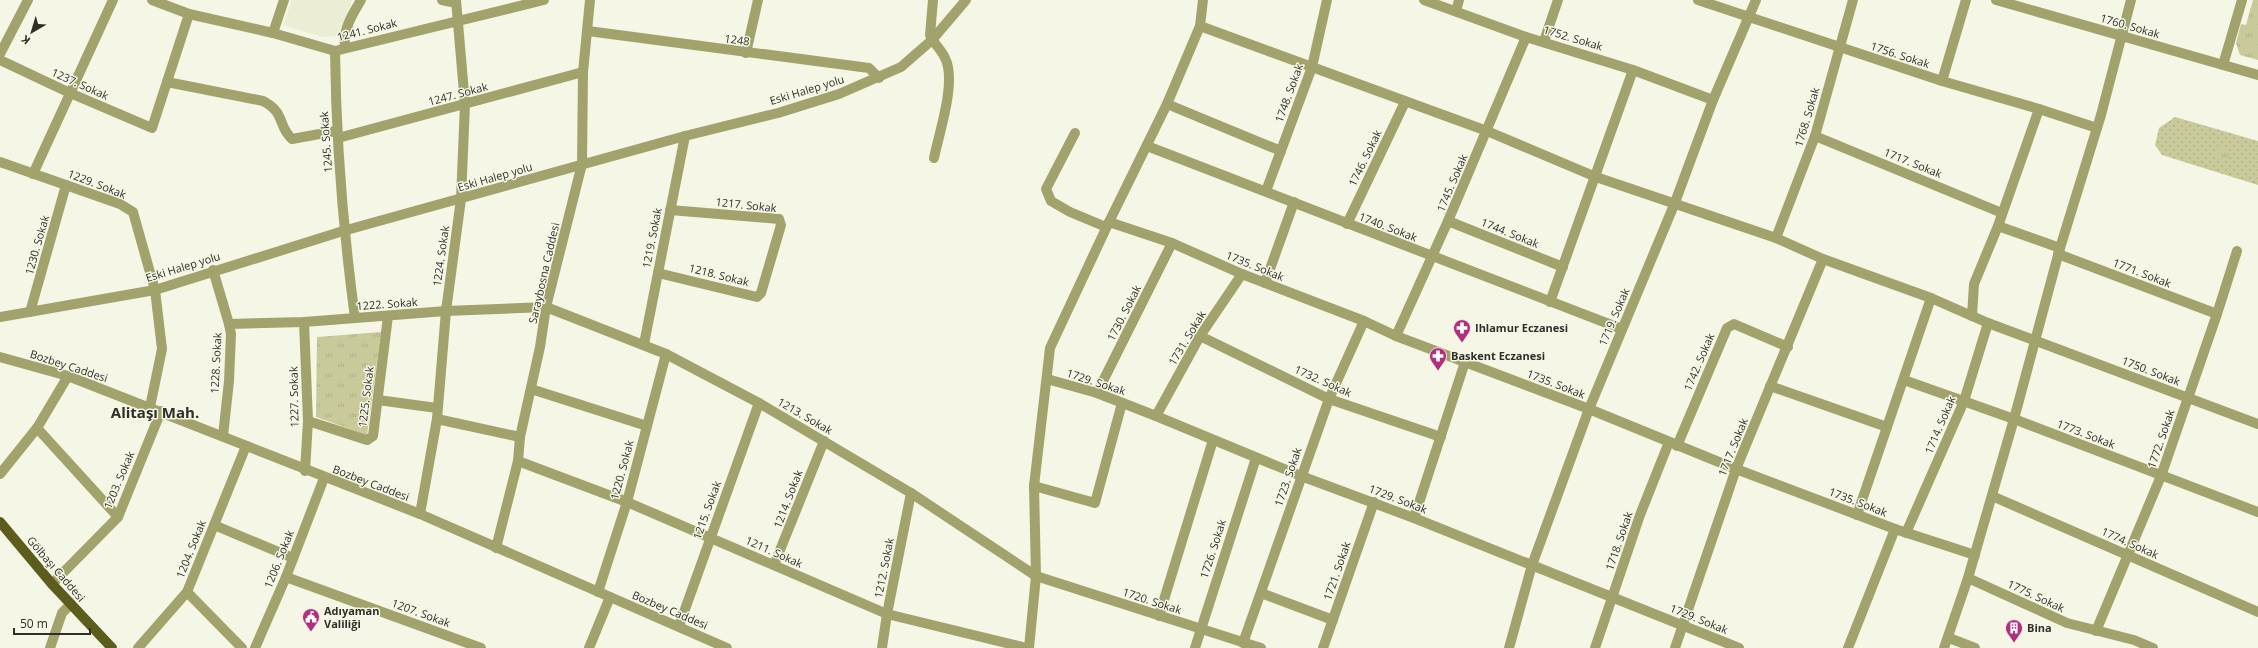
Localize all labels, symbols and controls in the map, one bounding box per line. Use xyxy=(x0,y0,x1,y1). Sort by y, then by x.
street label: 1760. Sokak xyxy=(2099,10,2162,41)
north arrow xyxy=(12,12,52,52)
street label: 1241. Sokak xyxy=(335,15,399,44)
street label: 1752. Sokak xyxy=(1542,21,1605,54)
street label: 1248 xyxy=(724,30,751,49)
text: K xyxy=(17,32,33,48)
street label: 1756. Sokak xyxy=(1869,38,1932,71)
street label: 1748. Sokak xyxy=(1271,61,1306,124)
street label: 1237. Sokak xyxy=(49,64,111,103)
street label: Eski Halep yolu xyxy=(768,71,846,108)
street label: 1247. Sokak xyxy=(426,78,490,109)
street label: 1768. Sokak xyxy=(1790,85,1823,148)
street label: 1245. Sokak xyxy=(316,111,335,173)
street label: 1746. Sokak xyxy=(1344,127,1385,189)
street label: 1717. Sokak xyxy=(1882,144,1945,181)
street label: 1745. Sokak xyxy=(1433,151,1470,214)
street label: Eski Halep yolu xyxy=(456,159,534,194)
street label: 1229. Sokak xyxy=(66,166,129,202)
street label: 1217. Sokak xyxy=(715,194,777,215)
street label: 1219. Sokak xyxy=(638,206,665,269)
street label: 1740. Sokak xyxy=(1357,209,1420,245)
street label: 1230. Sokak xyxy=(21,213,52,276)
street label: 1744. Sokak xyxy=(1479,214,1542,251)
street label: Saraybosna Caddesi xyxy=(525,221,562,325)
street label: 1224. Sokak xyxy=(429,224,452,287)
street label: 1735. Sokak xyxy=(1224,247,1287,284)
street label: Eski Halep yolu xyxy=(144,248,222,285)
street label: 1771. Sokak xyxy=(2111,255,2174,291)
street label: 1218. Sokak xyxy=(688,260,751,289)
street label: 1730. Sokak xyxy=(1103,282,1144,343)
street label: 1719. Sokak xyxy=(1595,285,1632,348)
street label: 1222. Sokak xyxy=(356,294,418,313)
street label: 1731. Sokak xyxy=(1164,307,1209,368)
pharmacy icon: Ihlamur Eczanesi xyxy=(1452,318,1472,343)
place label: Ihlamur Eczanesi xyxy=(1475,320,1568,335)
street label: 1742. Sokak xyxy=(1680,330,1717,393)
street label: 1228. Sokak xyxy=(206,332,225,394)
street label: Bozbey Caddesi xyxy=(28,346,110,385)
pharmacy icon: Baskent Eczanesi xyxy=(1428,346,1448,371)
place label: Baskent Eczanesi xyxy=(1451,348,1545,363)
street label: 1750. Sokak xyxy=(2120,353,2183,389)
street label: 1732. Sokak xyxy=(1292,361,1354,400)
street label: 1225. Sokak xyxy=(354,365,377,428)
street label: 1729. Sokak xyxy=(1065,365,1128,398)
street label: 1227. Sokak xyxy=(285,366,302,428)
street label: 1735. Sokak xyxy=(1525,366,1588,402)
street label: 1714. Sokak xyxy=(1921,393,1958,456)
street label: 1213. Sokak xyxy=(775,394,836,437)
district label: Alitaşı Mah. xyxy=(111,402,199,422)
street label: 1772. Sokak xyxy=(2143,407,2178,470)
street label: 1717. Sokak xyxy=(1714,415,1751,478)
street label: 1773. Sokak xyxy=(2055,416,2118,452)
street label: 1220. Sokak xyxy=(606,438,637,501)
street label: 1723. Sokak xyxy=(1270,445,1305,508)
street label: 1203. Sokak xyxy=(100,448,137,511)
street label: Bozbey Caddesi xyxy=(331,461,412,504)
street label: 1214. Sokak xyxy=(770,467,806,530)
street label: 1215. Sokak xyxy=(689,478,724,541)
street label: 1729. Sokak xyxy=(1367,481,1430,517)
street label: 1735. Sokak xyxy=(1827,484,1890,520)
street label: 1718. Sokak xyxy=(1601,509,1636,572)
street label: 1204. Sokak xyxy=(172,517,209,580)
street label: 1726. Sokak xyxy=(1196,517,1229,580)
street label: 1774. Sokak xyxy=(2099,523,2161,562)
street label: 1206. Sokak xyxy=(260,527,297,590)
street label: 1211. Sokak xyxy=(743,532,805,571)
street label: Gölbaşı Caddesi xyxy=(24,533,89,604)
street label: 1212. Sokak xyxy=(870,536,897,599)
street label: 1721. Sokak xyxy=(1319,539,1354,602)
street label: 1775. Sokak xyxy=(2005,576,2067,615)
street label: 1720. Sokak xyxy=(1121,584,1184,617)
street label: Bozbey Caddesi xyxy=(630,587,710,632)
street label: 1207. Sokak xyxy=(390,595,453,630)
street label: 1729. Sokak xyxy=(1668,600,1731,637)
place label: Adıyaman Valiliği xyxy=(324,603,379,631)
public building icon: Adıyaman Valiliği xyxy=(301,607,321,632)
scale bar xyxy=(14,610,90,636)
text: 50 m xyxy=(20,615,48,632)
building icon: Bina xyxy=(2004,618,2024,643)
place label: Bina xyxy=(2027,620,2052,635)

